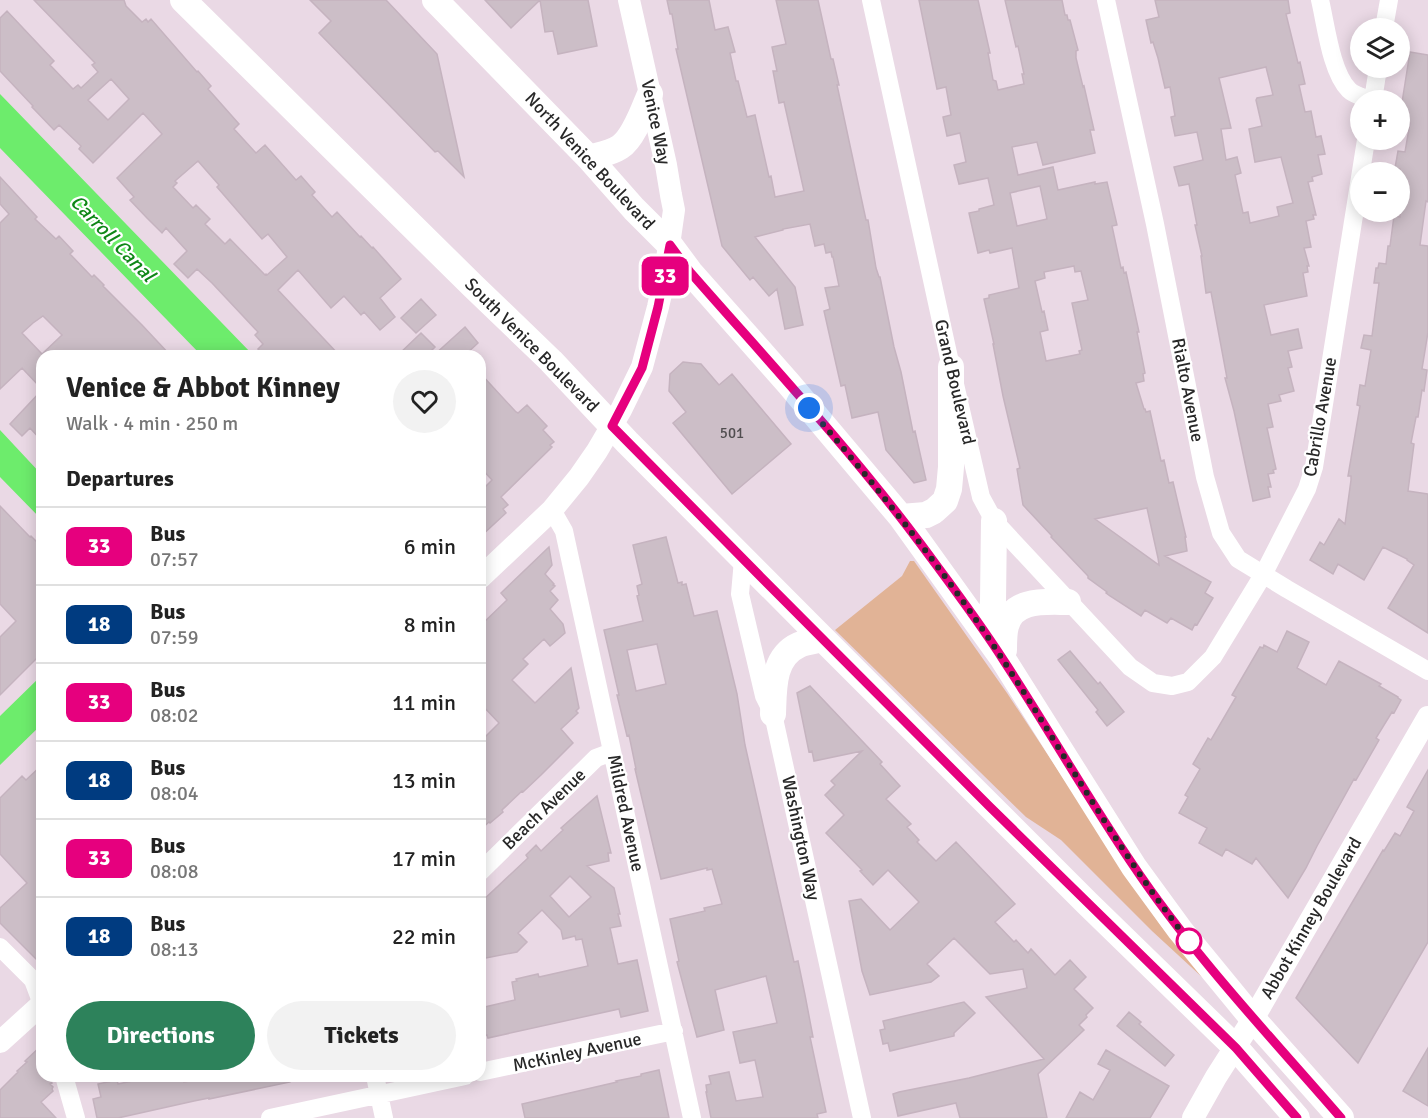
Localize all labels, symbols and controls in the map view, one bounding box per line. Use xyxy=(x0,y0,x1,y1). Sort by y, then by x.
map controls xyxy=(1350,18,1410,222)
button: layers xyxy=(1350,18,1410,78)
street label: Venice Way xyxy=(636,77,676,167)
street label: North Venice Boulevard xyxy=(520,88,660,234)
button: + xyxy=(1350,90,1410,150)
button: − xyxy=(1350,162,1410,222)
water label: Carroll Canal xyxy=(65,189,162,289)
line badge: 33 xyxy=(638,256,692,296)
text: 33 xyxy=(654,263,676,289)
street label: South Venice Boulevard xyxy=(460,273,604,417)
street label: Grand Boulevard xyxy=(930,317,980,447)
street label: Rialto Avenue xyxy=(1167,336,1209,444)
street label: Cabrillo Avenue xyxy=(1299,356,1341,478)
button: heart xyxy=(393,370,456,433)
text: Venice & Abbot Kinney xyxy=(66,371,340,405)
your location xyxy=(794,393,824,423)
text: Walk · 4 min · 250 m xyxy=(66,411,238,436)
house number: 501 xyxy=(720,424,744,442)
text: Departures xyxy=(66,465,174,492)
text: Bus xyxy=(150,520,185,547)
text: 33 xyxy=(88,533,110,559)
text: 6 min xyxy=(404,533,456,560)
text: 07:57 xyxy=(150,547,199,572)
text: Bus xyxy=(150,598,185,625)
text: 18 xyxy=(88,611,110,637)
text: 8 min xyxy=(404,611,456,638)
text: 07:59 xyxy=(150,625,199,650)
text: Bus xyxy=(150,676,185,703)
text: 33 xyxy=(88,689,110,715)
text: 11 min xyxy=(392,689,456,716)
text: 08:02 xyxy=(150,703,199,728)
street label: Mildred Avenue xyxy=(603,752,649,874)
text: Bus xyxy=(150,754,185,781)
street label: Beach Avenue xyxy=(498,764,590,854)
text: 18 xyxy=(88,767,110,793)
text: 13 min xyxy=(392,767,456,794)
street label: Washington Way xyxy=(777,774,825,903)
text: 08:04 xyxy=(150,781,199,806)
text: Bus xyxy=(150,832,185,859)
street label: Abbot Kinney Boulevard xyxy=(1256,833,1366,1003)
text: 33 xyxy=(88,845,110,871)
text: 17 min xyxy=(392,845,456,872)
text: 08:08 xyxy=(150,859,199,884)
text: Bus xyxy=(150,910,185,937)
text: 18 xyxy=(88,923,110,949)
text: 22 min xyxy=(392,923,456,950)
unlabelled marker xyxy=(1176,928,1202,954)
text: 08:13 xyxy=(150,937,199,962)
button: Directions xyxy=(66,1001,255,1070)
button: Tickets xyxy=(267,1001,456,1070)
street label: McKinley Avenue xyxy=(511,1028,643,1076)

